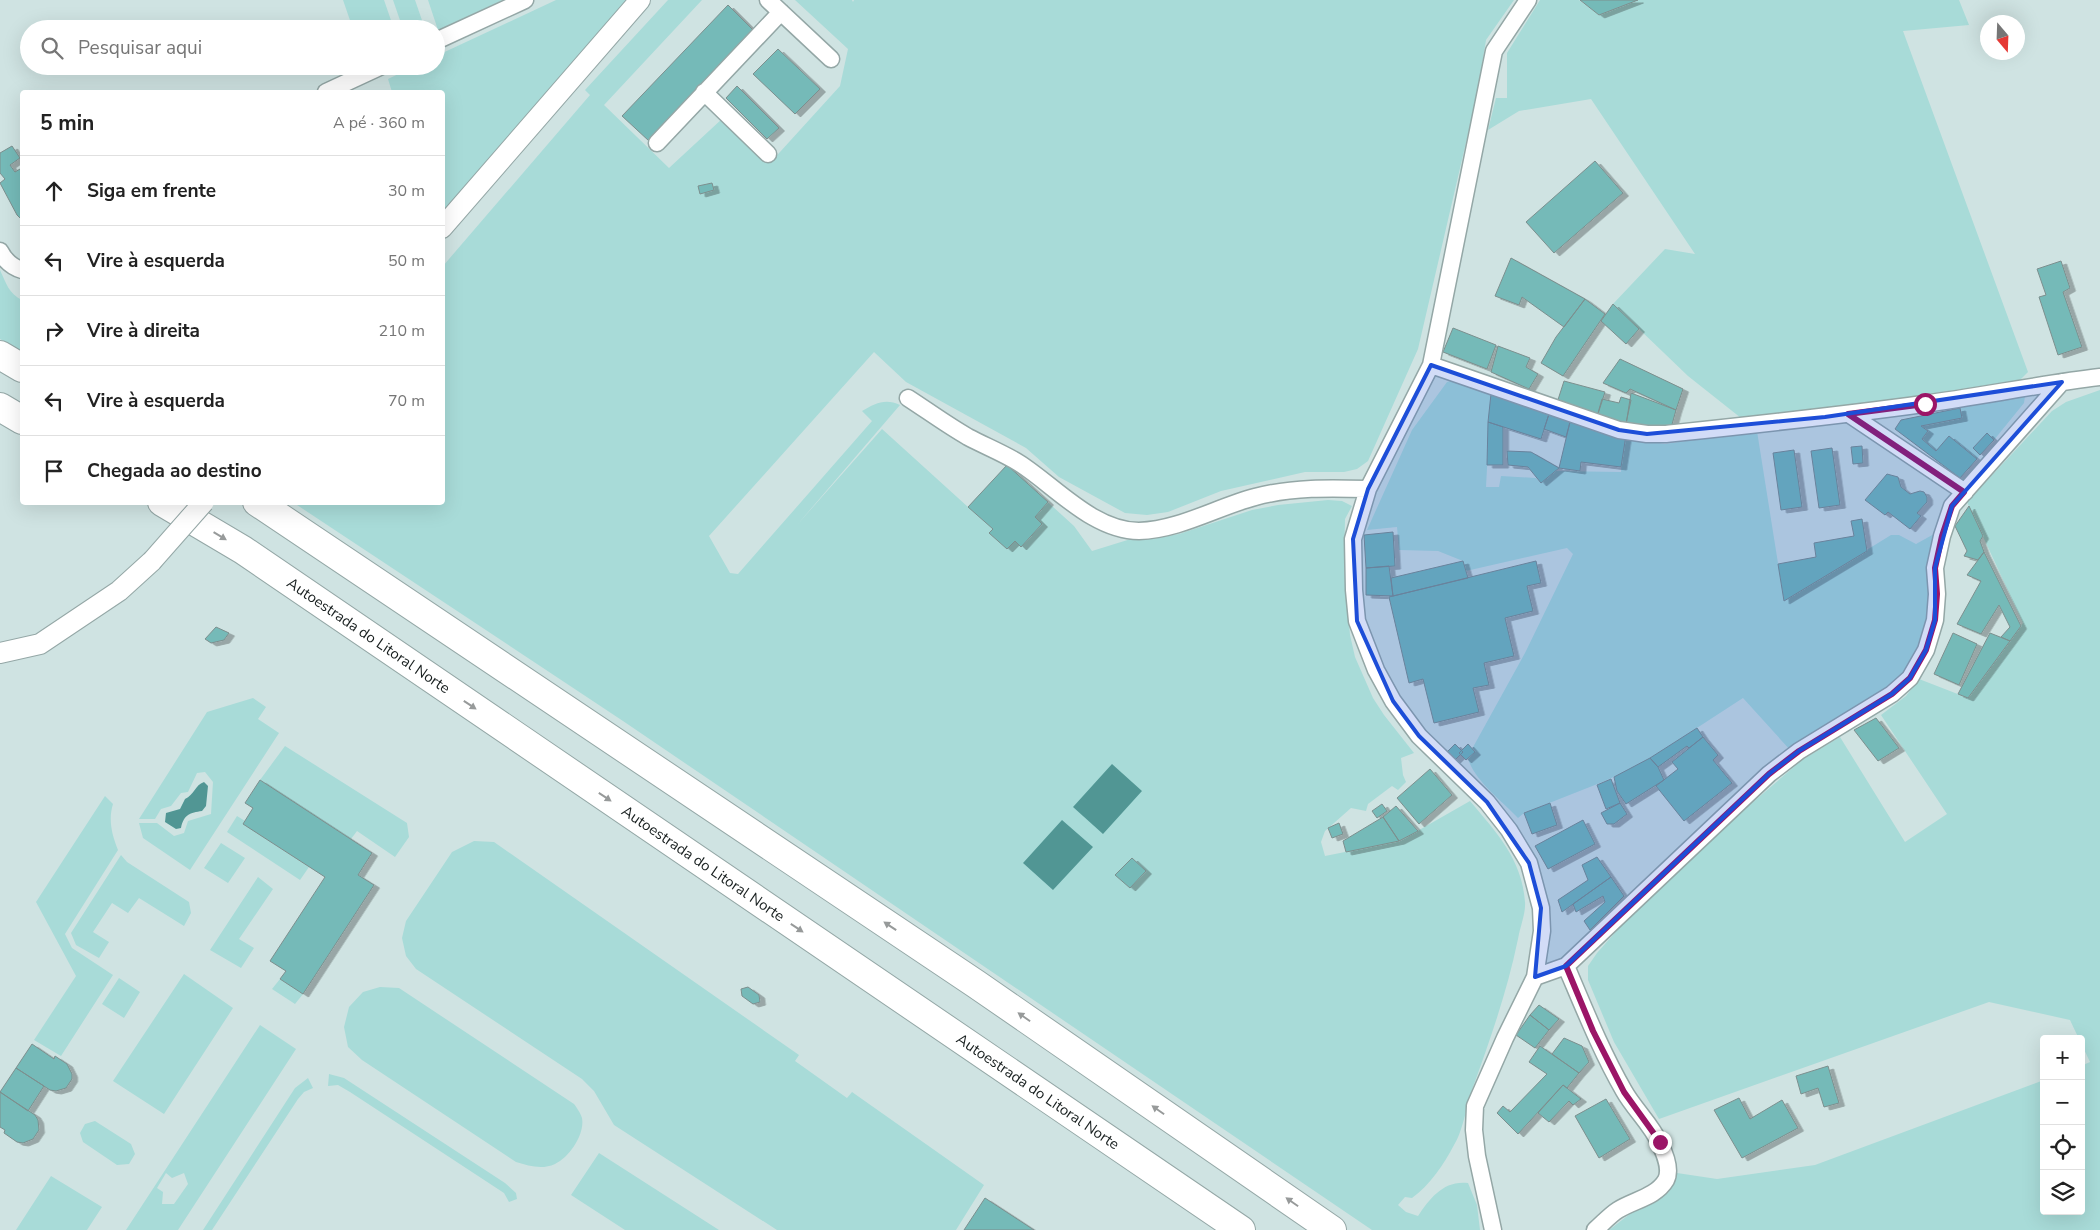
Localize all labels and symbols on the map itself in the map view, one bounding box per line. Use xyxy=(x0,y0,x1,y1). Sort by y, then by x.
north arrow xyxy=(1980,15,2025,60)
route start xyxy=(1914,393,1937,416)
one-way arrow xyxy=(213,532,226,541)
street label: Autoestrada do Litoral Norte xyxy=(283,573,454,698)
one-way arrow xyxy=(464,700,477,710)
one-way arrow xyxy=(598,792,611,802)
street label: Autoestrada do Litoral Norte xyxy=(618,801,789,926)
one-way arrow xyxy=(883,921,896,931)
one-way arrow xyxy=(790,923,804,932)
one-way arrow xyxy=(1017,1013,1031,1022)
street label: Autoestrada do Litoral Norte xyxy=(952,1029,1123,1154)
one-way arrow xyxy=(1151,1105,1165,1115)
route end xyxy=(1649,1131,1672,1154)
one-way arrow xyxy=(1285,1197,1298,1207)

